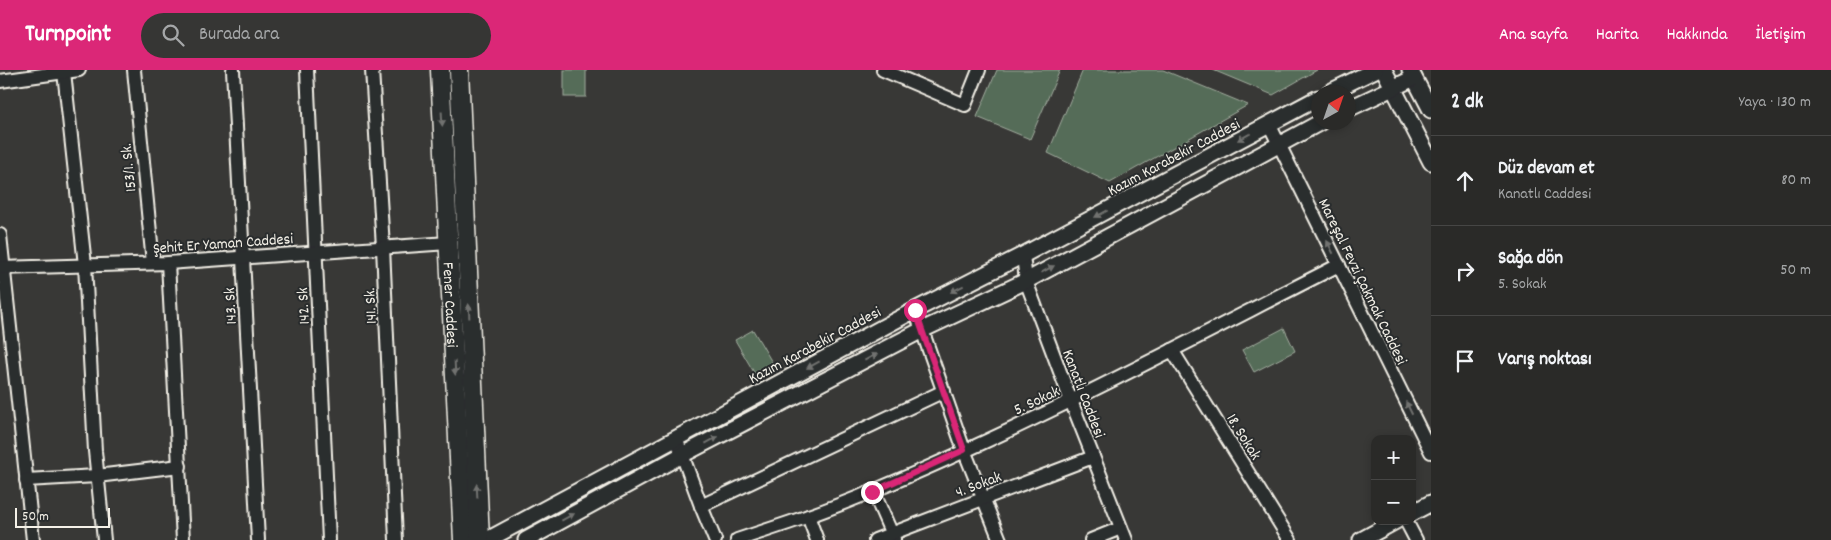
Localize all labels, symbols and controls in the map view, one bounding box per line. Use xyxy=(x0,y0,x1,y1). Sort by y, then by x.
search box xyxy=(141,13,491,58)
text: Turnpoint xyxy=(25,18,111,52)
icon: search xyxy=(159,21,187,49)
text: Burada ara xyxy=(199,22,279,49)
text: Ana sayfa xyxy=(1499,23,1568,48)
text: Harita xyxy=(1596,23,1638,48)
text: Hakkında xyxy=(1666,23,1727,48)
text: İletişim xyxy=(1755,23,1806,48)
north arrow xyxy=(1311,85,1356,130)
text: 2 dk xyxy=(1451,88,1483,118)
text: Yaya · 130 m xyxy=(1739,91,1811,114)
one-way arrow xyxy=(439,111,447,127)
street label: Kazım Karabekir Caddesi xyxy=(1104,113,1245,203)
one-way arrow xyxy=(1238,133,1251,142)
street label: 153/1. Sk. xyxy=(116,142,143,193)
text: Düz devam et xyxy=(1498,156,1594,183)
icon: ahead xyxy=(1451,167,1479,195)
text: 80 m xyxy=(1781,169,1811,192)
text: Kanatlı Caddesi xyxy=(1498,183,1591,206)
street label: Mareşal Fevzi Çakmak Caddesi xyxy=(1311,195,1412,369)
one-way arrow xyxy=(1094,210,1108,218)
street label: Şehit Er Yaman Caddesi xyxy=(152,228,294,261)
one-way arrow xyxy=(1326,240,1334,254)
text: Sağa dön xyxy=(1498,246,1563,273)
icon: right xyxy=(1451,257,1479,285)
text: 50 m xyxy=(1780,259,1811,282)
street label: Fener Caddesi xyxy=(435,262,463,348)
one-way arrow xyxy=(1041,265,1055,273)
text: 5. Sokak xyxy=(1498,273,1547,296)
one-way arrow xyxy=(950,285,964,293)
street label: 143. Sk xyxy=(219,287,244,325)
street label: 142. Sk xyxy=(292,287,317,325)
street label: 141. Sk. xyxy=(359,287,384,325)
route start xyxy=(904,299,927,322)
street label: Kazım Karabekir Caddesi xyxy=(745,301,886,391)
one-way arrow xyxy=(465,303,473,319)
street label: Kanatlı Caddesi xyxy=(1055,346,1110,442)
icon: arrive xyxy=(1451,347,1479,375)
text: Varış noktası xyxy=(1498,347,1592,374)
one-way arrow xyxy=(864,353,878,361)
one-way arrow xyxy=(806,360,820,369)
one-way arrow xyxy=(451,361,459,377)
street label: 5. Sokak xyxy=(1010,381,1064,422)
one-way arrow xyxy=(1405,401,1414,416)
street label: 18. Sokak xyxy=(1220,410,1266,465)
map controls xyxy=(1371,435,1416,525)
button: + xyxy=(1371,435,1416,480)
one-way arrow xyxy=(704,436,719,444)
street label: 4. Sokak xyxy=(952,466,1005,505)
button: − xyxy=(1371,480,1416,525)
route end xyxy=(861,481,884,504)
one-way arrow xyxy=(473,483,481,499)
scale bar xyxy=(15,505,110,528)
text: 50 m xyxy=(22,507,49,527)
one-way arrow xyxy=(561,513,576,521)

